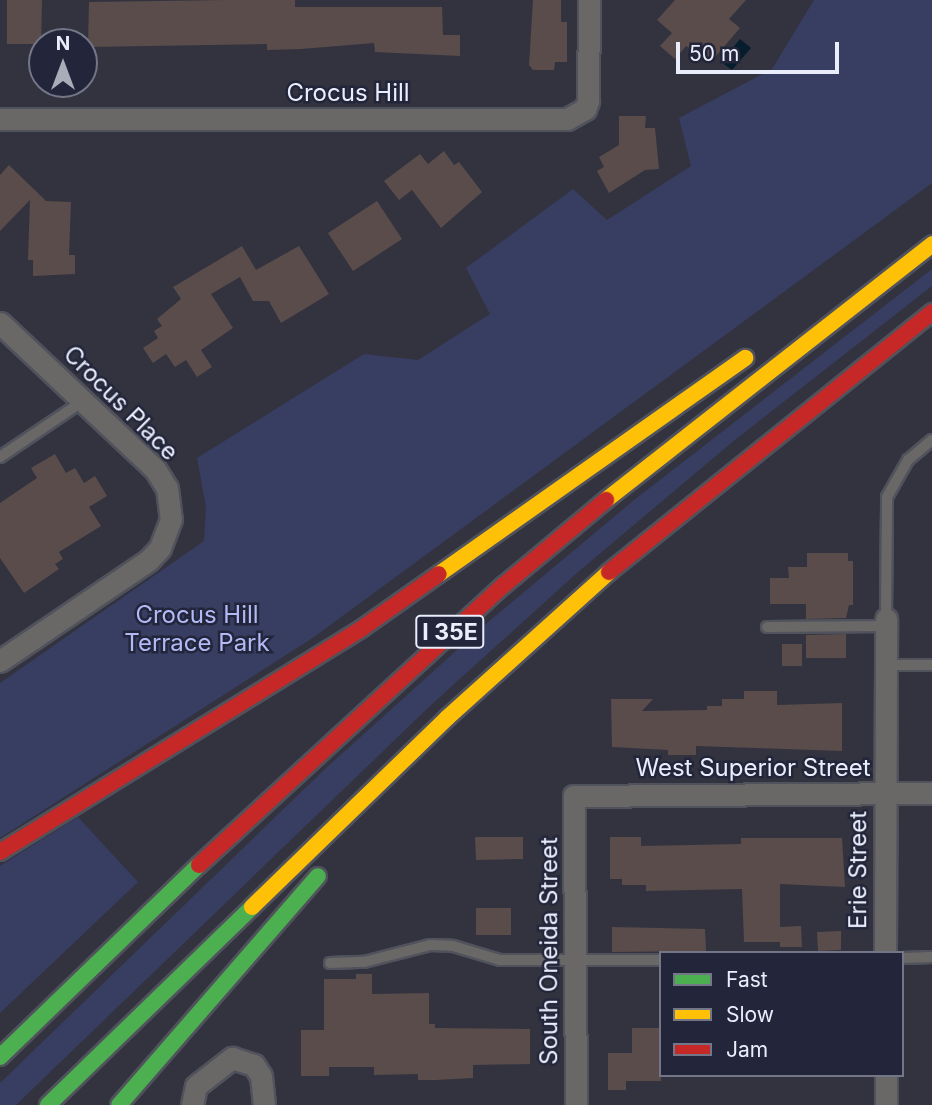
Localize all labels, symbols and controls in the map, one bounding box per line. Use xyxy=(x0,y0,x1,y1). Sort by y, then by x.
north arrow xyxy=(28,28,98,98)
scale bar xyxy=(680,28,843,72)
text: N xyxy=(56,32,70,55)
text: 50 m xyxy=(689,41,739,66)
street label: Crocus Hill xyxy=(286,79,410,107)
street label: Crocus Place xyxy=(58,340,184,466)
park label: Crocus Hill Terrace Park xyxy=(124,601,270,657)
road number: I 35E xyxy=(415,612,485,652)
street label: West Superior Street xyxy=(635,754,871,782)
street label: Erie Street xyxy=(844,811,872,929)
street label: South Oneida Street xyxy=(535,837,563,1065)
legend xyxy=(659,951,904,1077)
text: Fast xyxy=(726,967,768,992)
text: Slow xyxy=(726,1002,774,1027)
text: Jam xyxy=(726,1037,768,1062)

